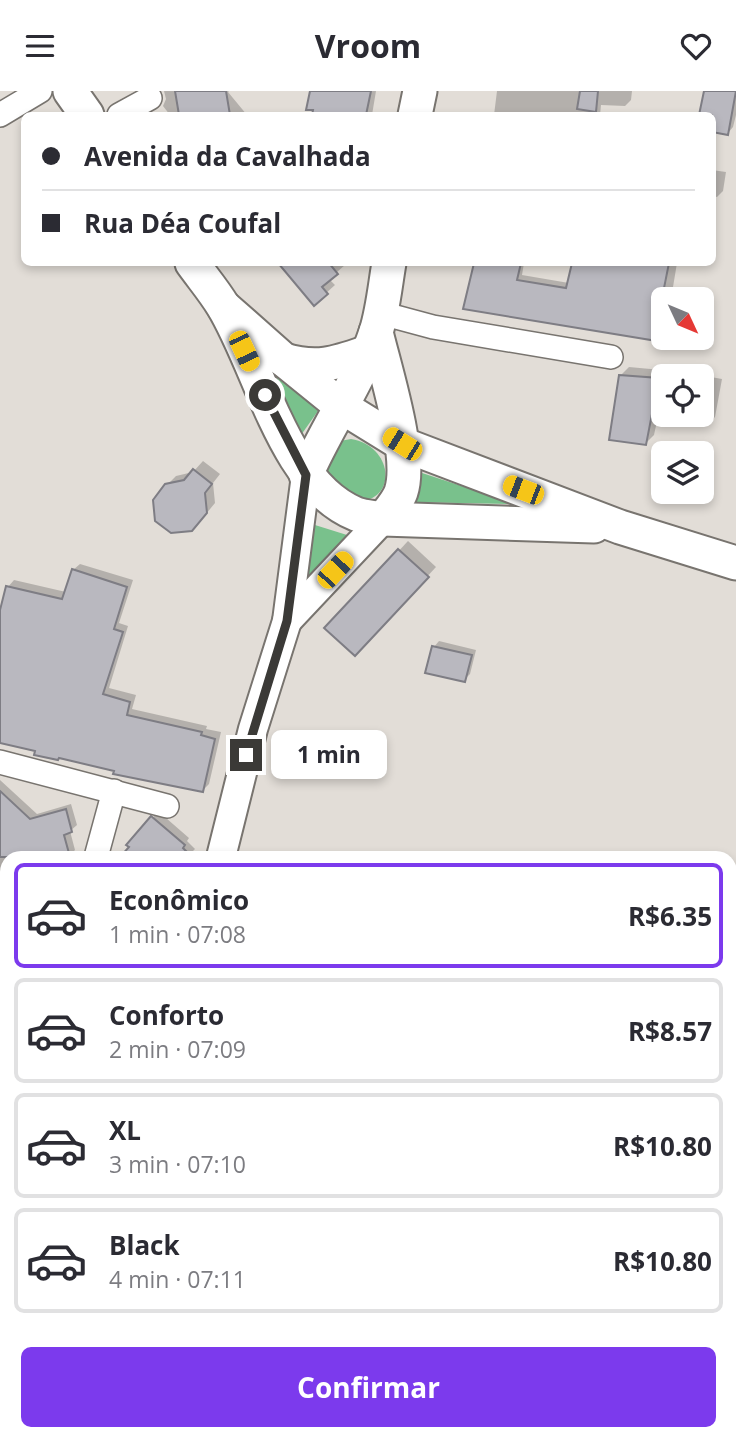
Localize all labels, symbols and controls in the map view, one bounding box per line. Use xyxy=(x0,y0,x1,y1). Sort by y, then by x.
text: Vroom xyxy=(315,24,421,67)
icon: menu xyxy=(21,27,59,65)
icon: heart xyxy=(677,27,715,65)
text: Avenida da Cavalhada xyxy=(84,138,371,174)
text: Rua Déa Coufal xyxy=(84,205,281,241)
north arrow xyxy=(651,287,714,350)
map controls xyxy=(651,287,714,504)
car xyxy=(226,328,263,374)
button: locate xyxy=(651,364,714,427)
route start xyxy=(249,379,281,411)
car xyxy=(379,424,426,464)
button: layers xyxy=(651,441,714,504)
car xyxy=(500,473,547,507)
car xyxy=(313,547,358,593)
callout: 1 min xyxy=(270,731,386,779)
text: 1 min xyxy=(297,738,361,770)
route end xyxy=(230,739,262,771)
text: Econômico xyxy=(109,882,249,918)
icon: car xyxy=(25,884,88,947)
text: R$6.35 xyxy=(628,898,712,934)
text: 1 min · 07:08 xyxy=(109,918,246,950)
text: Conforto xyxy=(109,997,224,1033)
icon: car xyxy=(25,999,88,1062)
text: R$8.57 xyxy=(628,1013,712,1049)
text: 2 min · 07:09 xyxy=(109,1033,246,1065)
text: XL xyxy=(109,1112,141,1148)
icon: car xyxy=(25,1114,88,1177)
text: R$10.80 xyxy=(613,1128,712,1164)
text: 3 min · 07:10 xyxy=(109,1148,246,1180)
text: Black xyxy=(109,1227,180,1263)
icon: car xyxy=(25,1229,88,1292)
text: R$10.80 xyxy=(613,1243,712,1279)
text: 4 min · 07:11 xyxy=(109,1263,246,1295)
button: Confirmar xyxy=(21,1347,716,1427)

